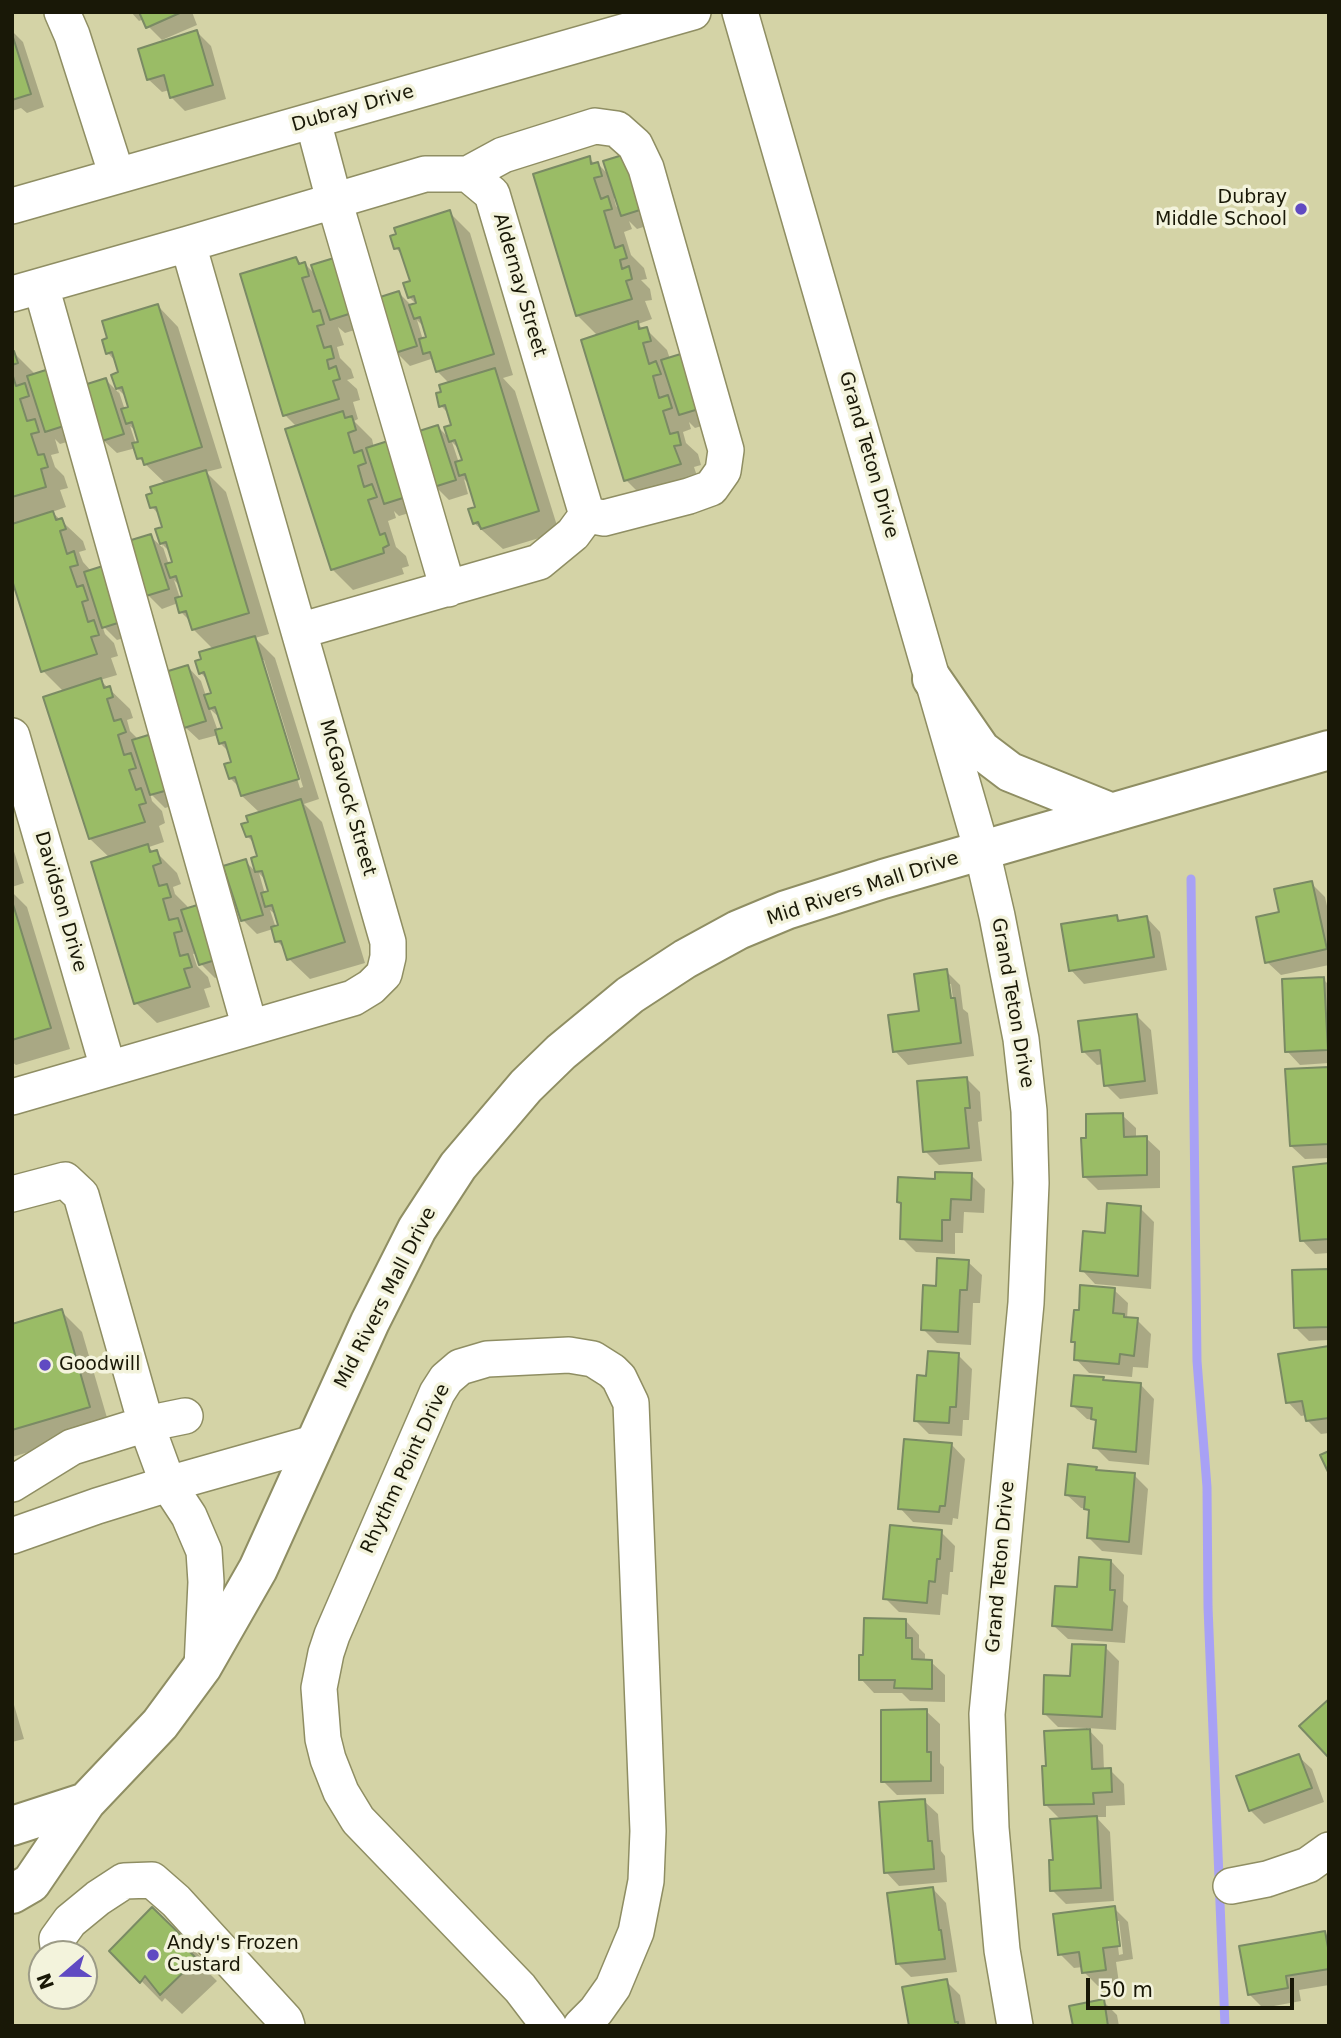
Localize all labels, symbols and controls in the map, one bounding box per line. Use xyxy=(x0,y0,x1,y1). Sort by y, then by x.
street label: Dubray Drive xyxy=(289,81,417,137)
place label: Dubray Middle School xyxy=(1155,187,1287,231)
marker: Dubray Middle School xyxy=(1293,201,1309,217)
street label: Aldernay Street xyxy=(488,211,550,359)
street label: Grand Teton Drive xyxy=(833,369,903,541)
street label: McGavock Street xyxy=(314,717,380,879)
street label: Davidson Drive xyxy=(29,829,91,975)
street label: Mid Rivers Mall Drive xyxy=(764,847,962,931)
street label: Grand Teton Drive xyxy=(986,916,1038,1090)
street label: Mid Rivers Mall Drive xyxy=(330,1204,442,1392)
place label: Goodwill xyxy=(59,1354,140,1376)
marker: Goodwill xyxy=(37,1357,53,1373)
street label: Rhythm Point Drive xyxy=(357,1381,455,1557)
street label: Grand Teton Drive xyxy=(982,1480,1020,1654)
place label: Andy's Frozen Custard xyxy=(167,1933,299,1977)
north arrow xyxy=(28,1940,98,2010)
marker: Andy's Frozen Custard xyxy=(145,1947,161,1963)
scale bar xyxy=(1089,1965,1297,2009)
text: N xyxy=(32,1970,58,1993)
text: 50 m xyxy=(1099,1978,1153,2002)

